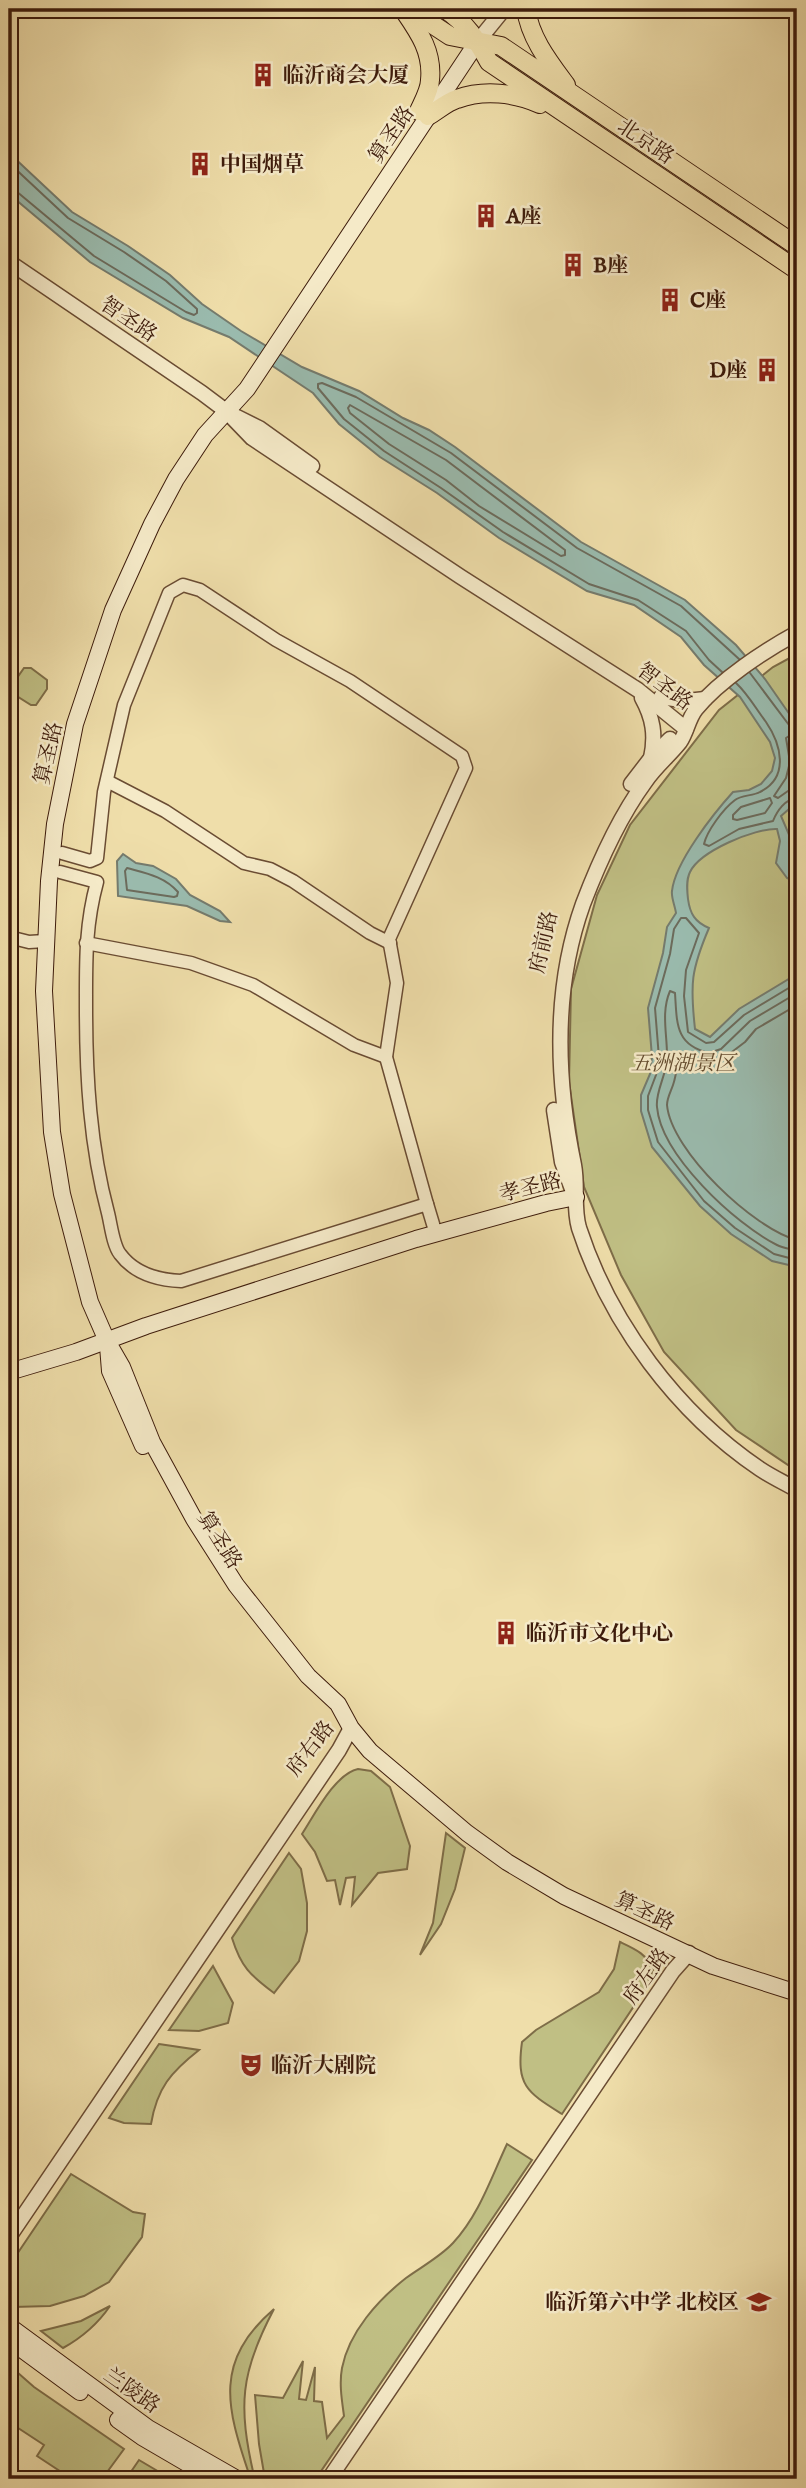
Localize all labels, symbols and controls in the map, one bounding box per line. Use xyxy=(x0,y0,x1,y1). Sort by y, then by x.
building icon: 临沂商会大厦 xyxy=(249,61,277,89)
place label: 临沂商会大厦 xyxy=(283,63,409,90)
street label: 算圣路 xyxy=(363,101,421,169)
street label: 北京路 xyxy=(611,113,679,171)
building icon: 中国烟草 xyxy=(186,150,214,178)
place label: 中国烟草 xyxy=(220,152,304,179)
building icon: A座 xyxy=(472,202,500,230)
place label: A座 xyxy=(505,204,541,231)
building icon: B座 xyxy=(559,251,587,279)
place label: B座 xyxy=(593,253,628,280)
building icon: C座 xyxy=(656,286,684,314)
place label: C座 xyxy=(690,288,726,315)
street label: 智圣路 xyxy=(94,291,162,349)
building icon: D座 xyxy=(753,356,781,384)
place label: D座 xyxy=(709,358,747,385)
street label: 智圣路 xyxy=(631,657,697,717)
street label: 算圣路 xyxy=(29,720,70,787)
street label: 府前路 xyxy=(524,909,565,976)
park label: 五洲湖景区 xyxy=(631,1051,738,1078)
street label: 孝圣路 xyxy=(497,1168,564,1209)
street label: 算圣路 xyxy=(191,1507,247,1575)
building icon: 临沂市文化中心 xyxy=(492,1619,520,1647)
place label: 临沂市文化中心 xyxy=(526,1621,673,1648)
street label: 府右路 xyxy=(281,1716,341,1782)
street label: 算圣路 xyxy=(610,1887,679,1938)
street label: 府左路 xyxy=(618,1943,677,2010)
theatre icon: 临沂大剧院 xyxy=(237,2051,265,2079)
place label: 临沂大剧院 xyxy=(271,2053,376,2080)
school or university icon: 临沂第六中学 北校区 xyxy=(745,2288,773,2316)
place label: 临沂第六中学 北校区 xyxy=(545,2290,739,2317)
street label: 兰陵路 xyxy=(98,2362,165,2420)

